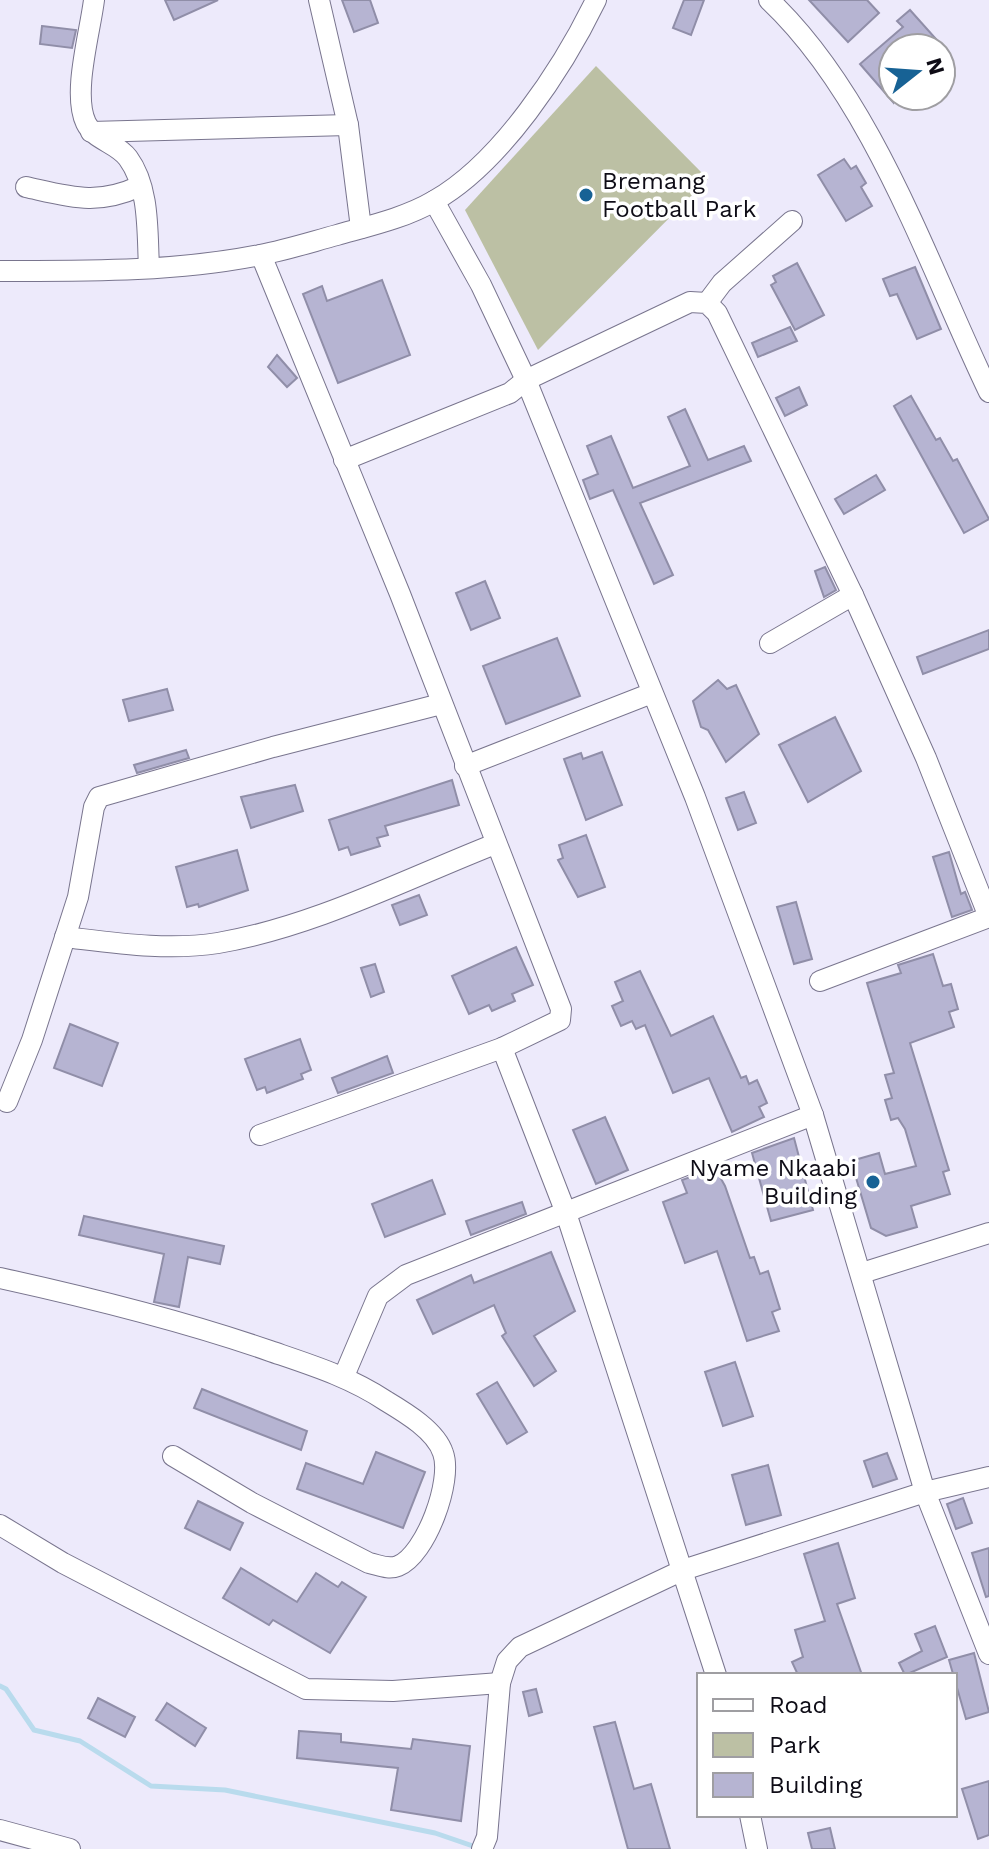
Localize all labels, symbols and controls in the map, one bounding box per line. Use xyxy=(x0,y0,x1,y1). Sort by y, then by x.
north arrow xyxy=(877,32,957,112)
text: N xyxy=(921,55,950,78)
place label: Bremang Football Park xyxy=(602,167,757,223)
marker: Bremang Football Park xyxy=(577,186,595,204)
place label: Nyame Nkaabi Building xyxy=(689,1154,857,1210)
marker: Nyame Nkaabi Building xyxy=(864,1173,882,1191)
legend xyxy=(697,1673,957,1817)
text: Road xyxy=(769,1691,828,1719)
text: Park xyxy=(769,1731,821,1759)
text: Building xyxy=(769,1771,862,1799)

